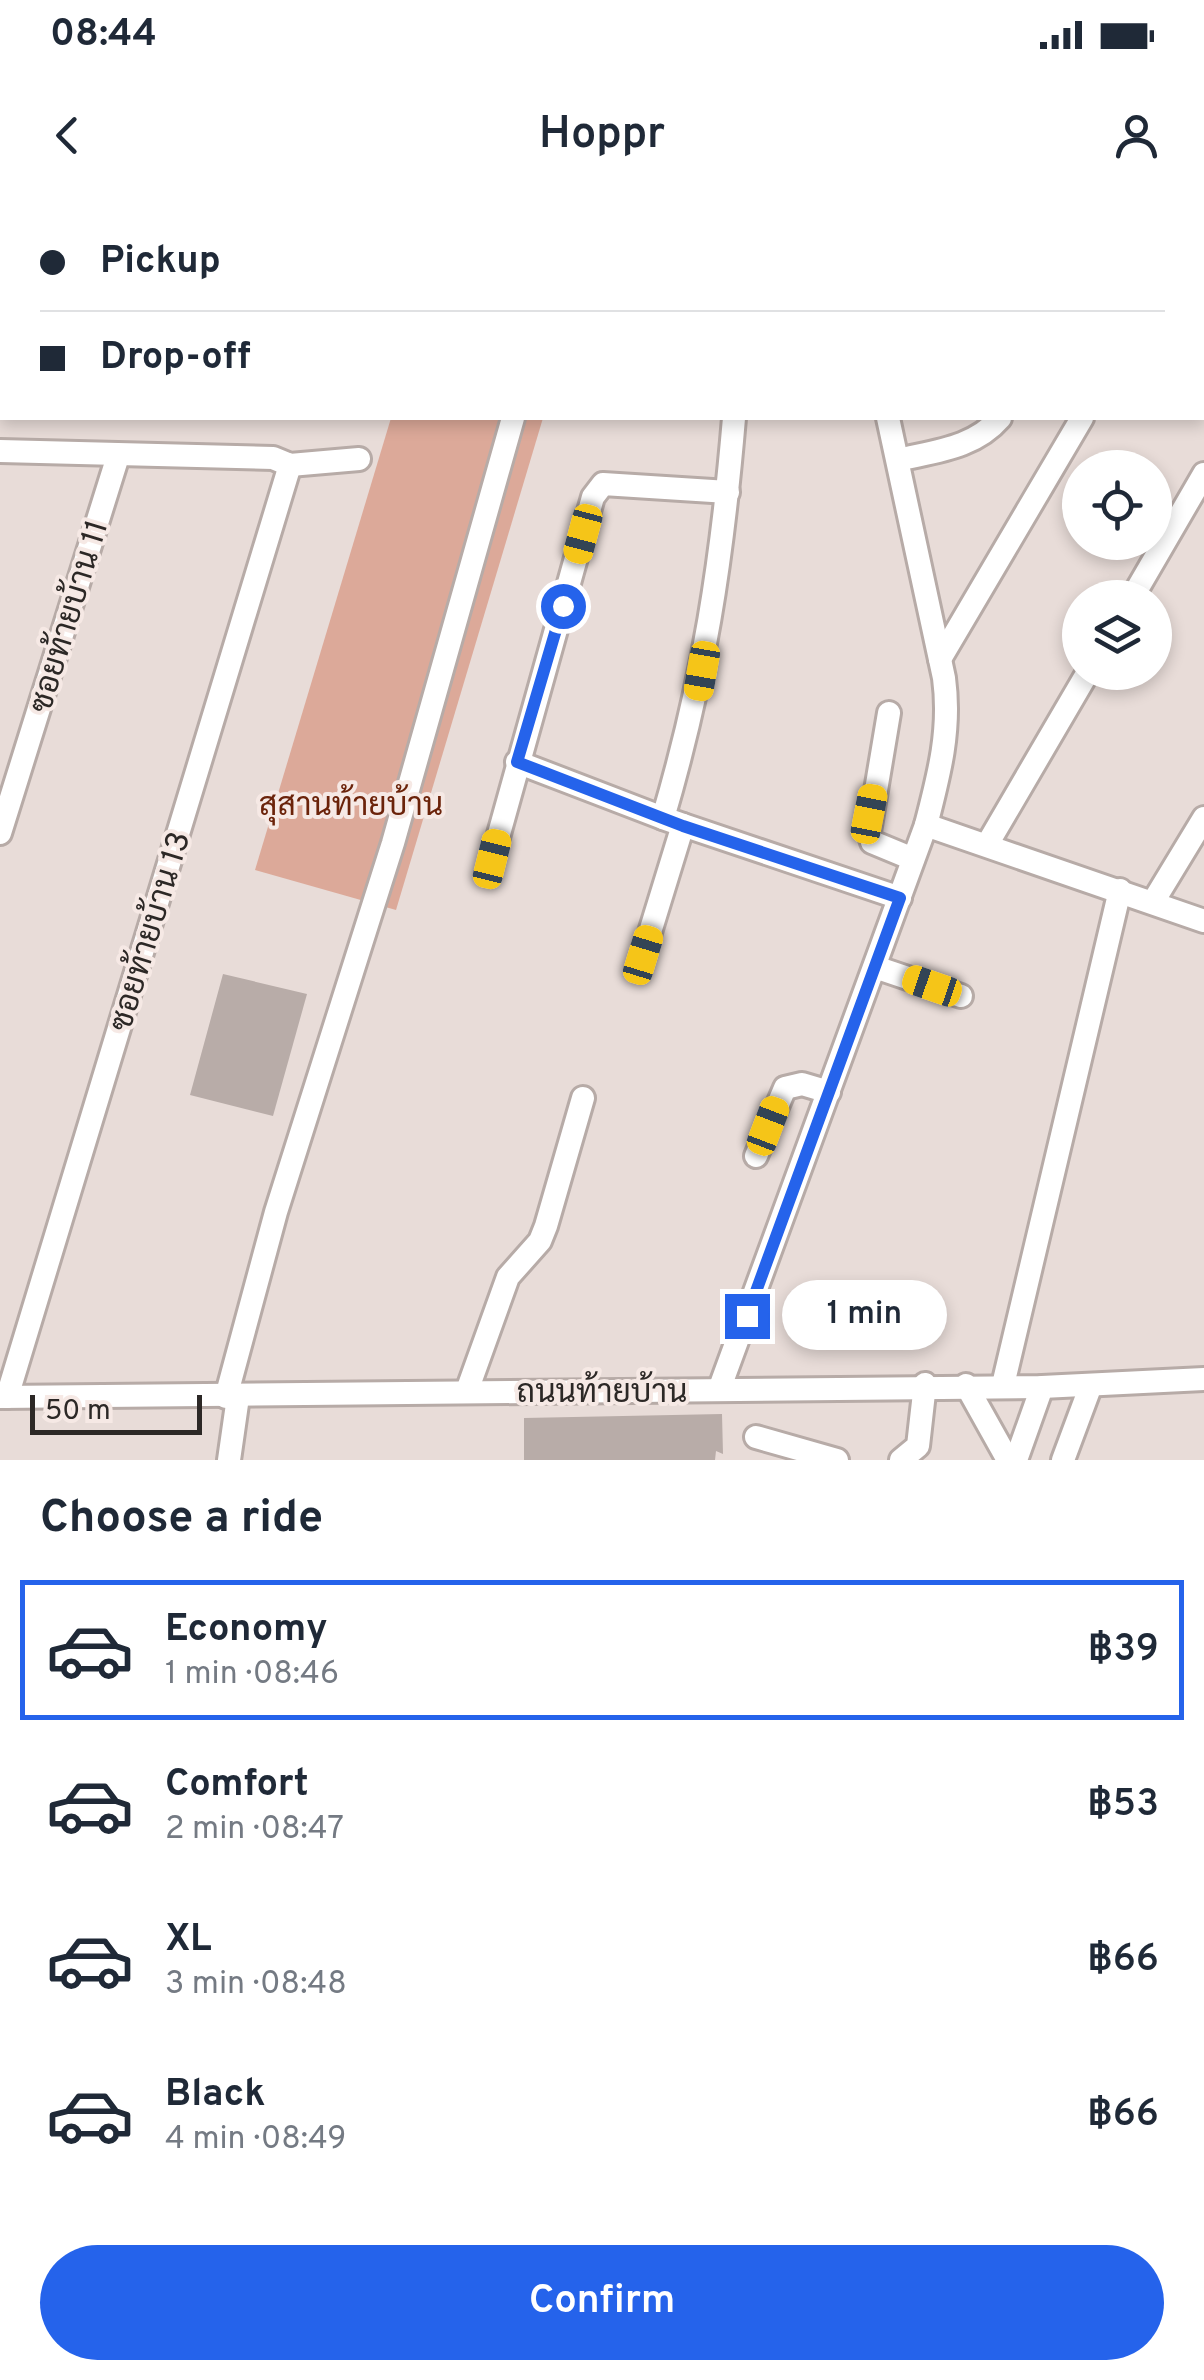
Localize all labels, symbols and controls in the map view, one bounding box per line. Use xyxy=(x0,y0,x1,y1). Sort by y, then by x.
text: 08:44 xyxy=(50,11,157,60)
text: Hoppr xyxy=(539,107,665,164)
icon: back xyxy=(40,108,95,163)
icon: person xyxy=(1109,108,1164,163)
text: Pickup xyxy=(100,238,221,287)
text: Drop-off xyxy=(100,334,251,383)
map controls xyxy=(1062,450,1172,690)
button: locate xyxy=(1062,450,1172,560)
car xyxy=(561,501,605,567)
street label: ซอยท้ายบ้าน 11 xyxy=(19,514,119,718)
button: layers xyxy=(1062,580,1172,690)
route start xyxy=(541,584,586,629)
car xyxy=(682,639,722,703)
car xyxy=(849,782,889,846)
park label: สุสานท้ายบ้าน xyxy=(259,783,443,827)
street label: ซอยท้ายบ้าน 13 xyxy=(99,826,201,1037)
car xyxy=(470,826,514,892)
car xyxy=(620,922,666,988)
car xyxy=(899,962,965,1010)
car xyxy=(743,1093,793,1159)
callout: 1 min xyxy=(782,1281,947,1351)
route end xyxy=(725,1294,770,1339)
text: 1 min xyxy=(827,1295,902,1335)
street label: ถนนท้ายบ้าน xyxy=(517,1370,687,1414)
scale bar xyxy=(30,1390,202,1434)
text: 50 m xyxy=(45,1394,111,1430)
text: Choose a ride xyxy=(40,1491,323,1548)
icon: car xyxy=(45,1605,135,1695)
text: Economy xyxy=(165,1606,327,1655)
text: ฿39 xyxy=(1088,1626,1159,1675)
text: 1 min · 08:46 xyxy=(165,1655,339,1695)
icon: car xyxy=(45,1760,135,1850)
text: Comfort xyxy=(165,1761,309,1810)
text: ฿53 xyxy=(1087,1781,1159,1830)
text: 2 min · 08:47 xyxy=(165,1810,344,1850)
icon: car xyxy=(45,1915,135,2005)
text: XL xyxy=(165,1916,212,1965)
text: ฿66 xyxy=(1087,1936,1159,1985)
text: 3 min · 08:48 xyxy=(165,1965,347,2005)
icon: car xyxy=(45,2070,135,2160)
text: Black xyxy=(165,2071,265,2120)
text: ฿66 xyxy=(1087,2091,1159,2140)
text: 4 min · 08:49 xyxy=(165,2120,346,2160)
button: Confirm xyxy=(40,2245,1164,2360)

